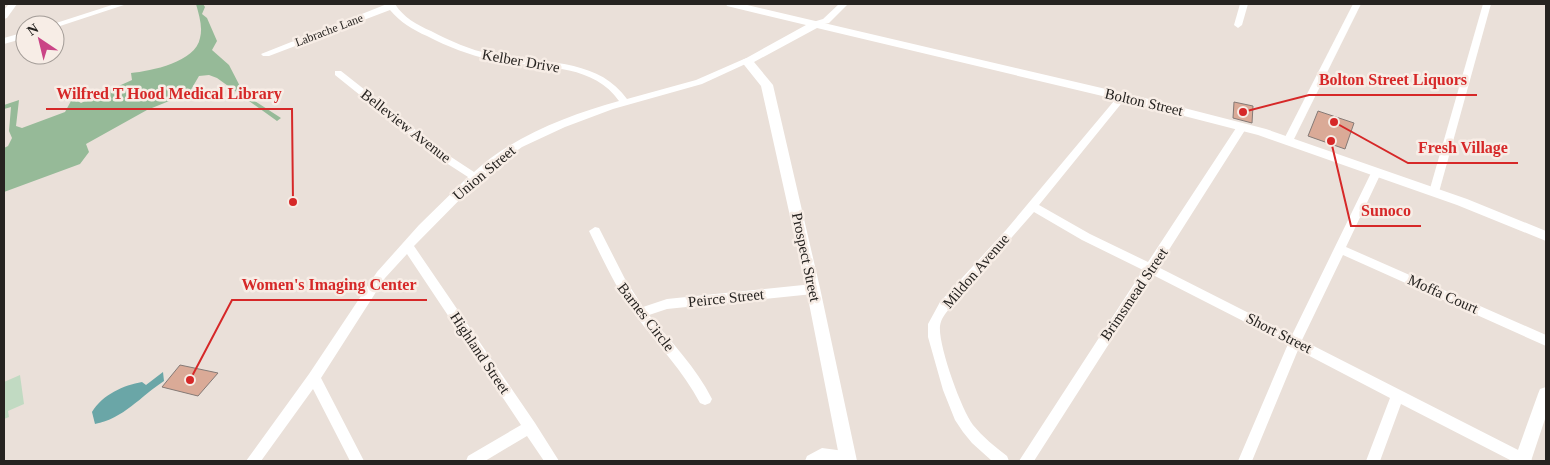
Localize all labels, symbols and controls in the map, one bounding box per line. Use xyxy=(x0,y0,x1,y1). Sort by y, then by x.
street label: Labrache Lane xyxy=(293,11,365,49)
north arrow xyxy=(15,15,65,65)
text: N xyxy=(24,21,41,39)
street label: Kelber Drive xyxy=(481,46,561,76)
callout: Bolton Street Liquors xyxy=(1309,64,1477,95)
text: Bolton Street Liquors xyxy=(1319,71,1467,89)
callout: Wilfred T Hood Medical Library xyxy=(46,78,292,109)
text: Wilfred T Hood Medical Library xyxy=(56,85,282,103)
street label: Bolton Street xyxy=(1103,85,1185,119)
street label: Belleview Avenue xyxy=(358,86,454,166)
callout: Fresh Village xyxy=(1408,132,1518,163)
text: Fresh Village xyxy=(1418,139,1508,157)
street label: Union Street xyxy=(450,142,519,204)
callout: Sunoco xyxy=(1351,195,1421,226)
text: Sunoco xyxy=(1361,202,1411,219)
street label: Prospect Street xyxy=(789,211,823,304)
street label: Mildon Avenue xyxy=(940,231,1013,311)
street label: Brimsmead Street xyxy=(1097,244,1171,343)
callout: Women's Imaging Center xyxy=(232,269,427,300)
street label: Moffa Court xyxy=(1405,271,1481,317)
text: Women's Imaging Center xyxy=(241,276,417,294)
street label: Barnes Circle xyxy=(614,280,678,355)
street label: Peirce Street xyxy=(687,286,766,310)
street label: Highland Street xyxy=(447,309,514,397)
street label: Short Street xyxy=(1244,310,1315,357)

